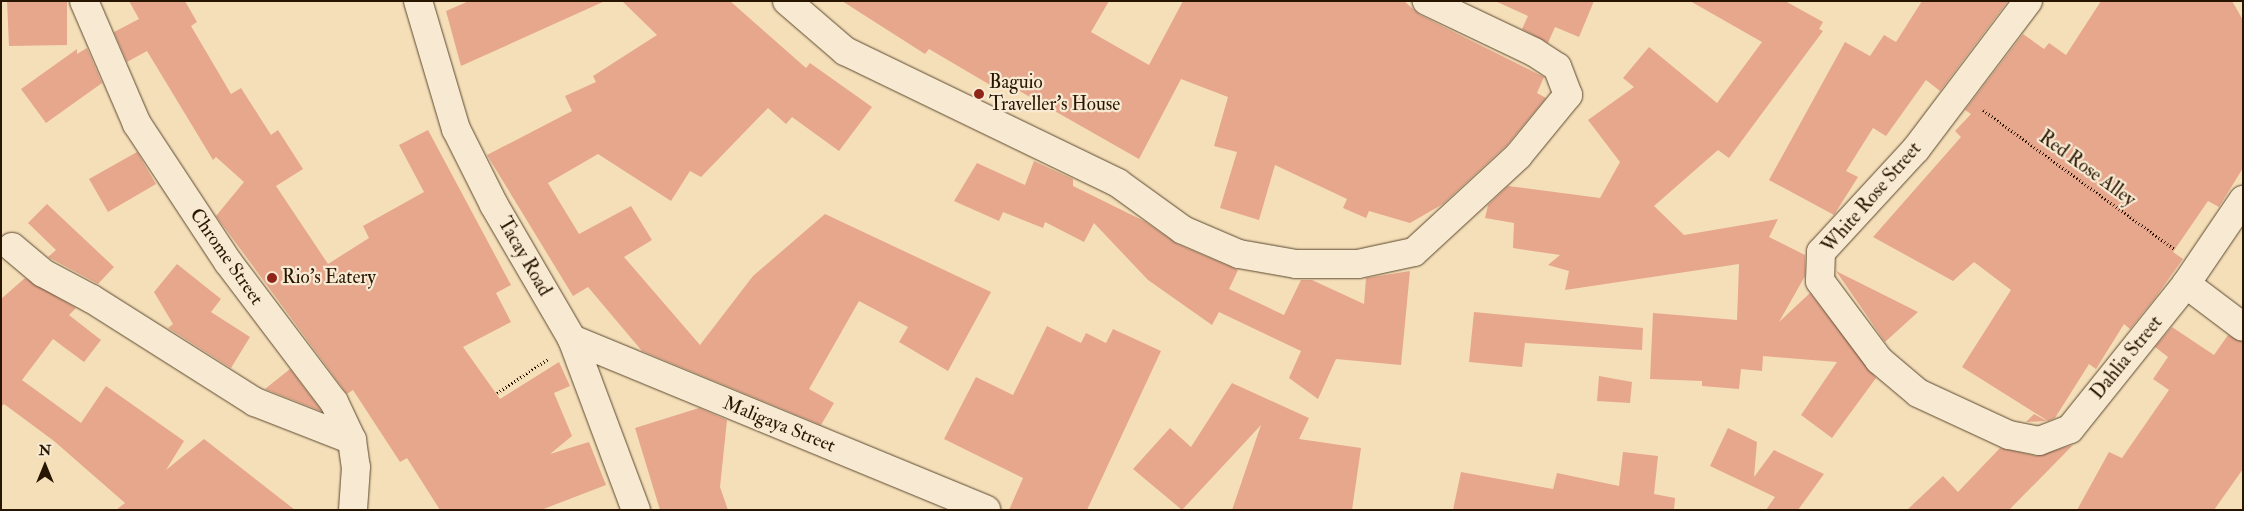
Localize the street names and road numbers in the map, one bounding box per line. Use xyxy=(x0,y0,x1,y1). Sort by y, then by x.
street label: Red Rose Alley xyxy=(2034,126,2140,212)
street label: White Rose Street xyxy=(1818,138,1926,258)
street label: Chrome Street xyxy=(184,204,268,310)
street label: Tacay Road xyxy=(492,214,556,300)
street label: Dahlia Street xyxy=(2086,312,2168,404)
street label: Maligaya Street xyxy=(720,392,838,458)

